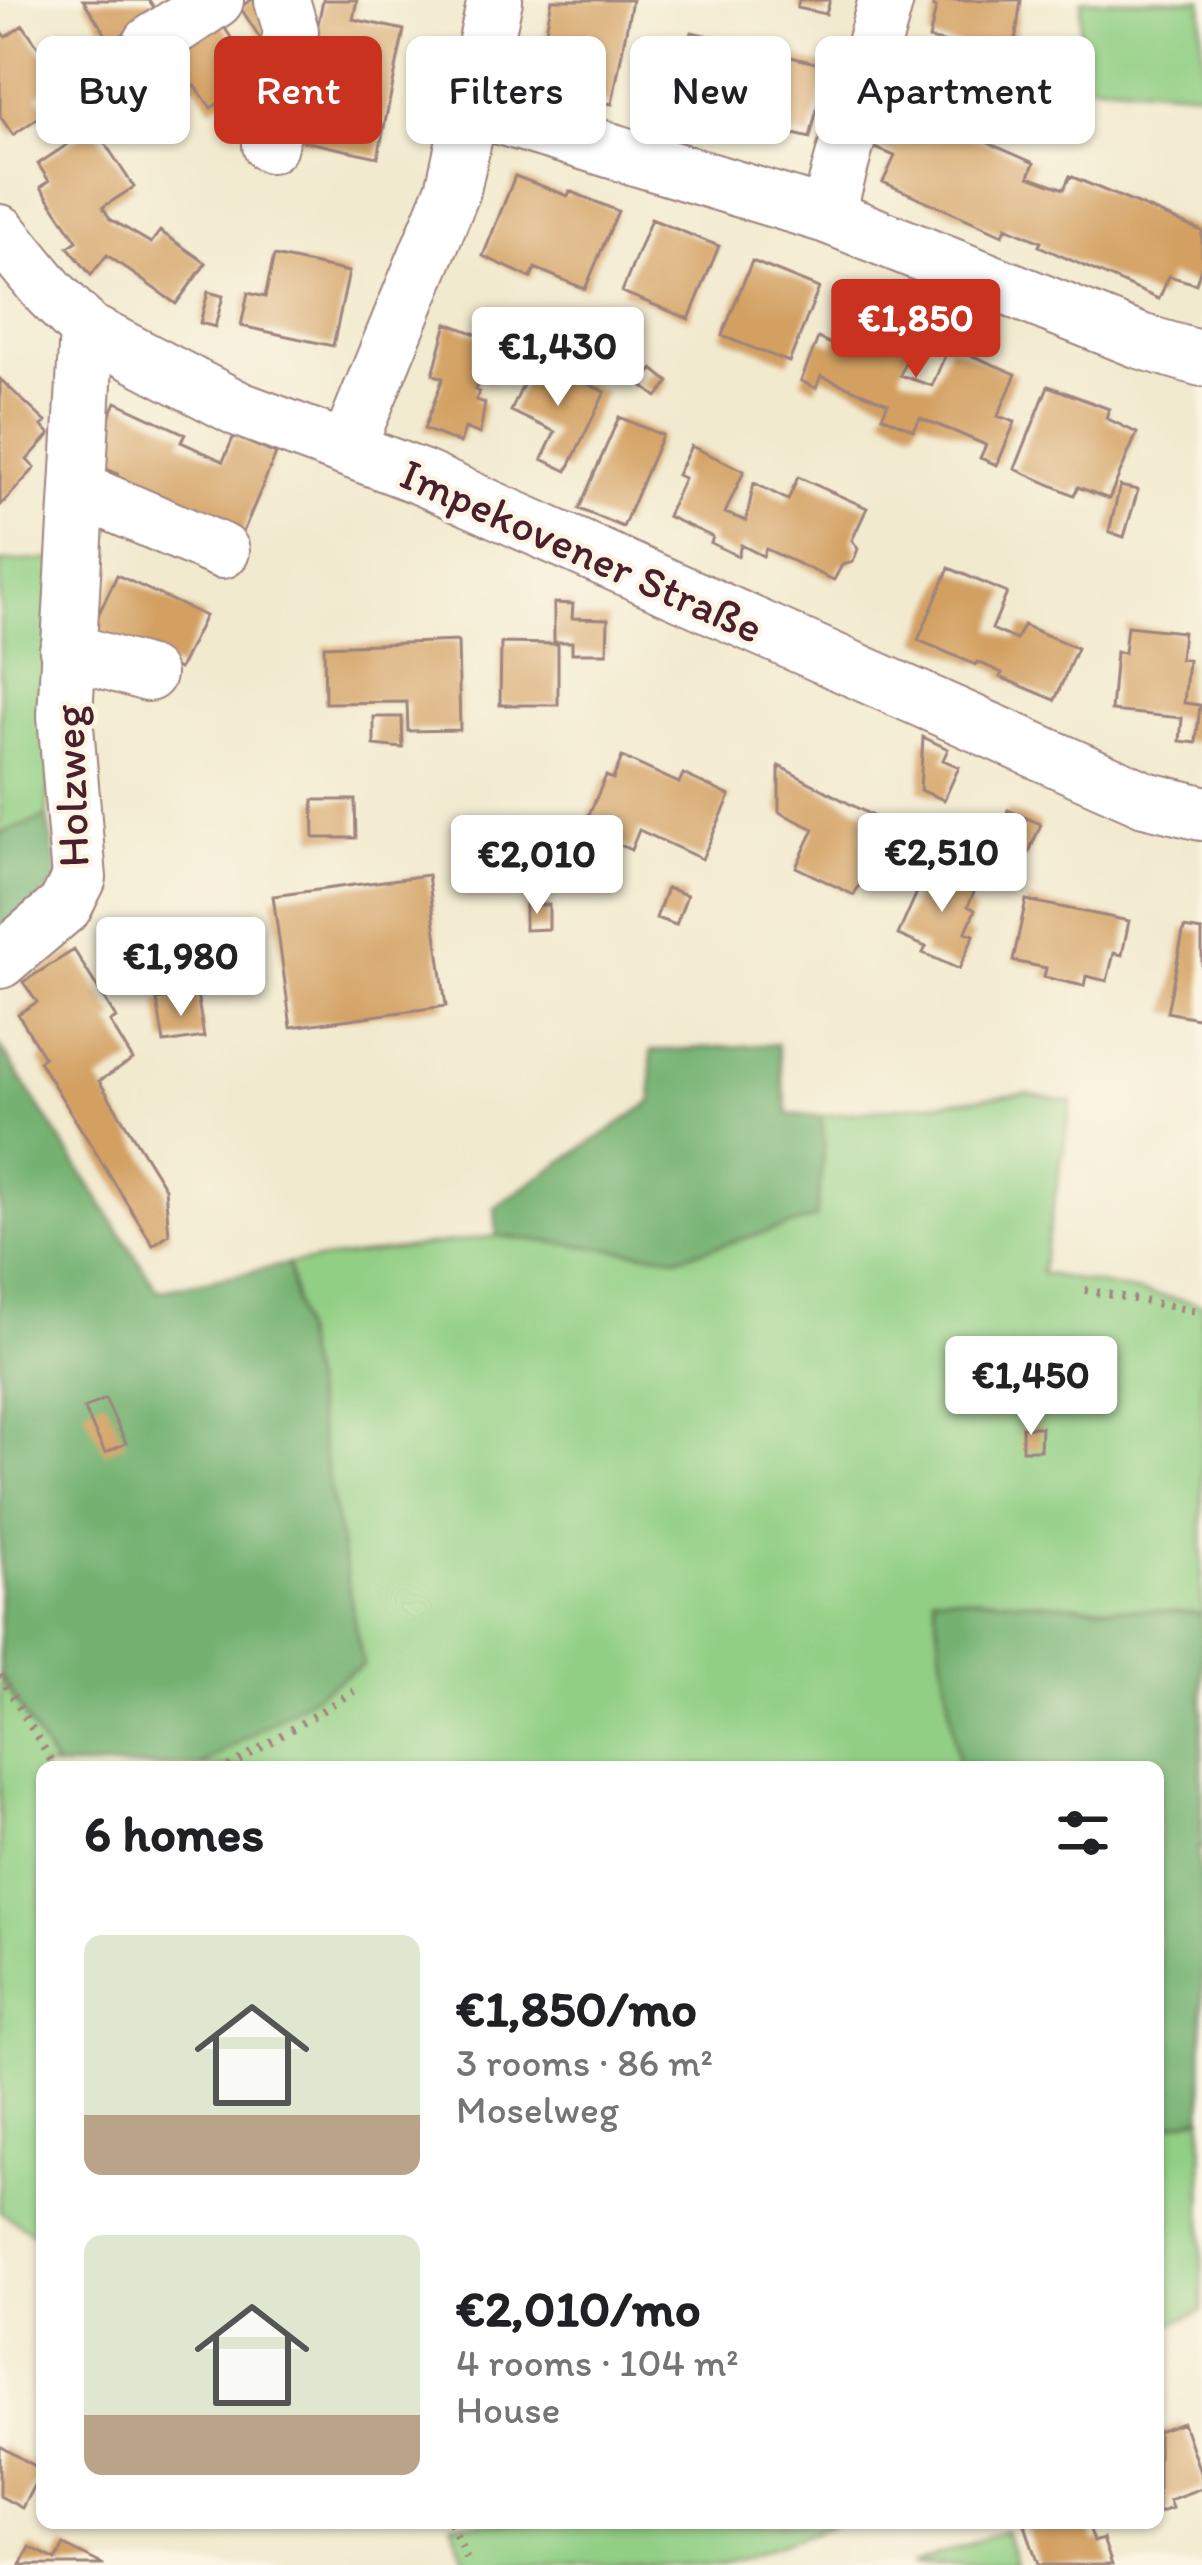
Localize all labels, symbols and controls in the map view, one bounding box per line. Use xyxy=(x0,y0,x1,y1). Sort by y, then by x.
chip: Buy xyxy=(36,36,190,144)
chip: Rent xyxy=(214,36,382,144)
chip: Filters xyxy=(406,36,606,144)
chip: New xyxy=(630,36,791,144)
chip: Apartment xyxy=(815,36,1095,144)
pin: €1,850 xyxy=(818,279,1014,381)
text: €1,850 xyxy=(858,294,974,341)
pin: €1,430 xyxy=(460,307,656,409)
text: €1,430 xyxy=(499,322,617,369)
street label: Impekovener Straße xyxy=(392,446,772,654)
street label: Holzweg xyxy=(40,704,100,868)
pin: €2,510 xyxy=(844,813,1040,915)
pin: €2,010 xyxy=(439,815,635,917)
text: €2,510 xyxy=(885,828,999,875)
text: €2,010 xyxy=(478,830,596,877)
pin: €1,980 xyxy=(83,917,279,1019)
text: €1,980 xyxy=(123,932,239,979)
pin: €1,450 xyxy=(933,1336,1129,1438)
text: €1,450 xyxy=(972,1351,1090,1398)
icon: filters xyxy=(1050,1800,1116,1866)
text: 6 homes xyxy=(84,1803,264,1864)
text: €1,850/mo xyxy=(456,1978,697,2039)
icon: home xyxy=(180,1983,324,2127)
text: 3 rooms · 86 m² xyxy=(456,2039,713,2086)
text: Moselweg xyxy=(456,2086,619,2133)
text: €2,010/mo xyxy=(456,2278,701,2339)
icon: home xyxy=(180,2283,324,2427)
text: 4 rooms · 104 m² xyxy=(456,2339,739,2386)
text: House xyxy=(456,2386,560,2433)

